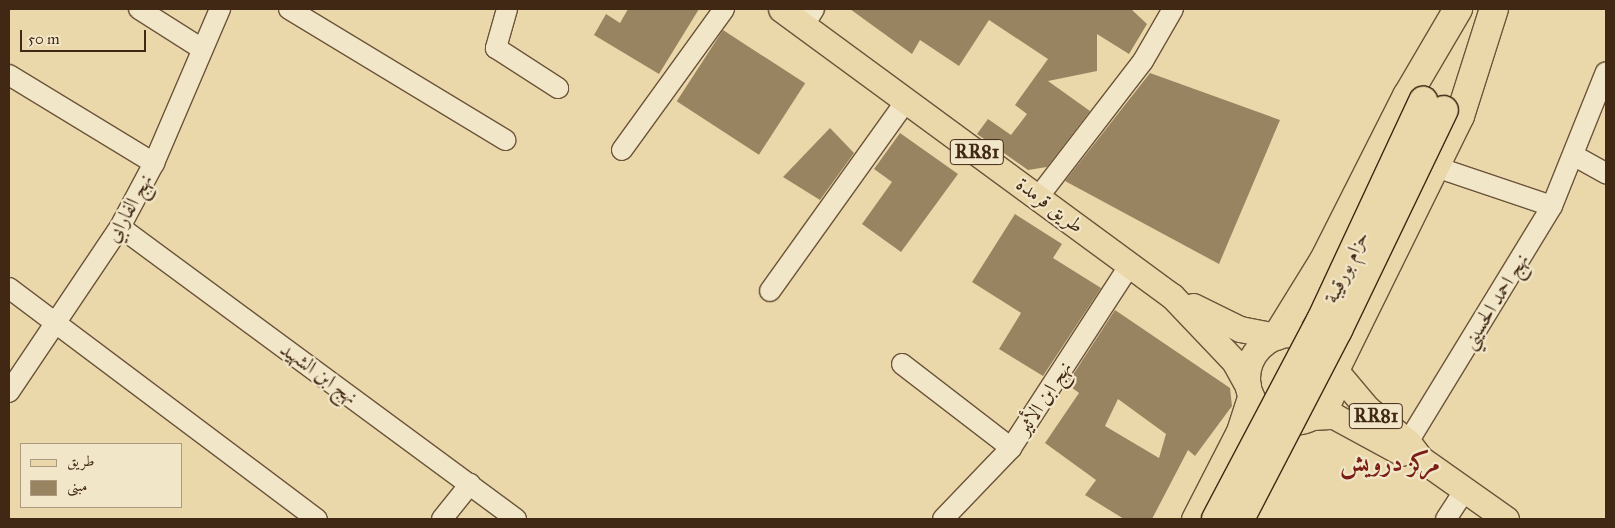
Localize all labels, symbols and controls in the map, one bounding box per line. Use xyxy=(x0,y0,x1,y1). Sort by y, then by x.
scale bar xyxy=(22,20,149,52)
text: 50 m xyxy=(28,30,60,48)
road number: RR81 xyxy=(950,136,1004,168)
street label: نهج الفارابي xyxy=(100,170,158,246)
street label: طريق قرمدة xyxy=(1012,172,1088,238)
street label: حزام بورقيبة xyxy=(1319,227,1373,307)
street label: نهج احمد الحسيني xyxy=(1456,249,1534,353)
street label: نهج ابن الشهيد xyxy=(275,337,363,409)
street label: نهج ابن الأثير xyxy=(1011,357,1077,439)
road number: RR81 xyxy=(1348,400,1404,432)
legend xyxy=(20,443,182,508)
district label: مركز درويش xyxy=(1340,448,1440,478)
text: طريق xyxy=(67,452,94,470)
text: مبنى xyxy=(67,477,87,495)

